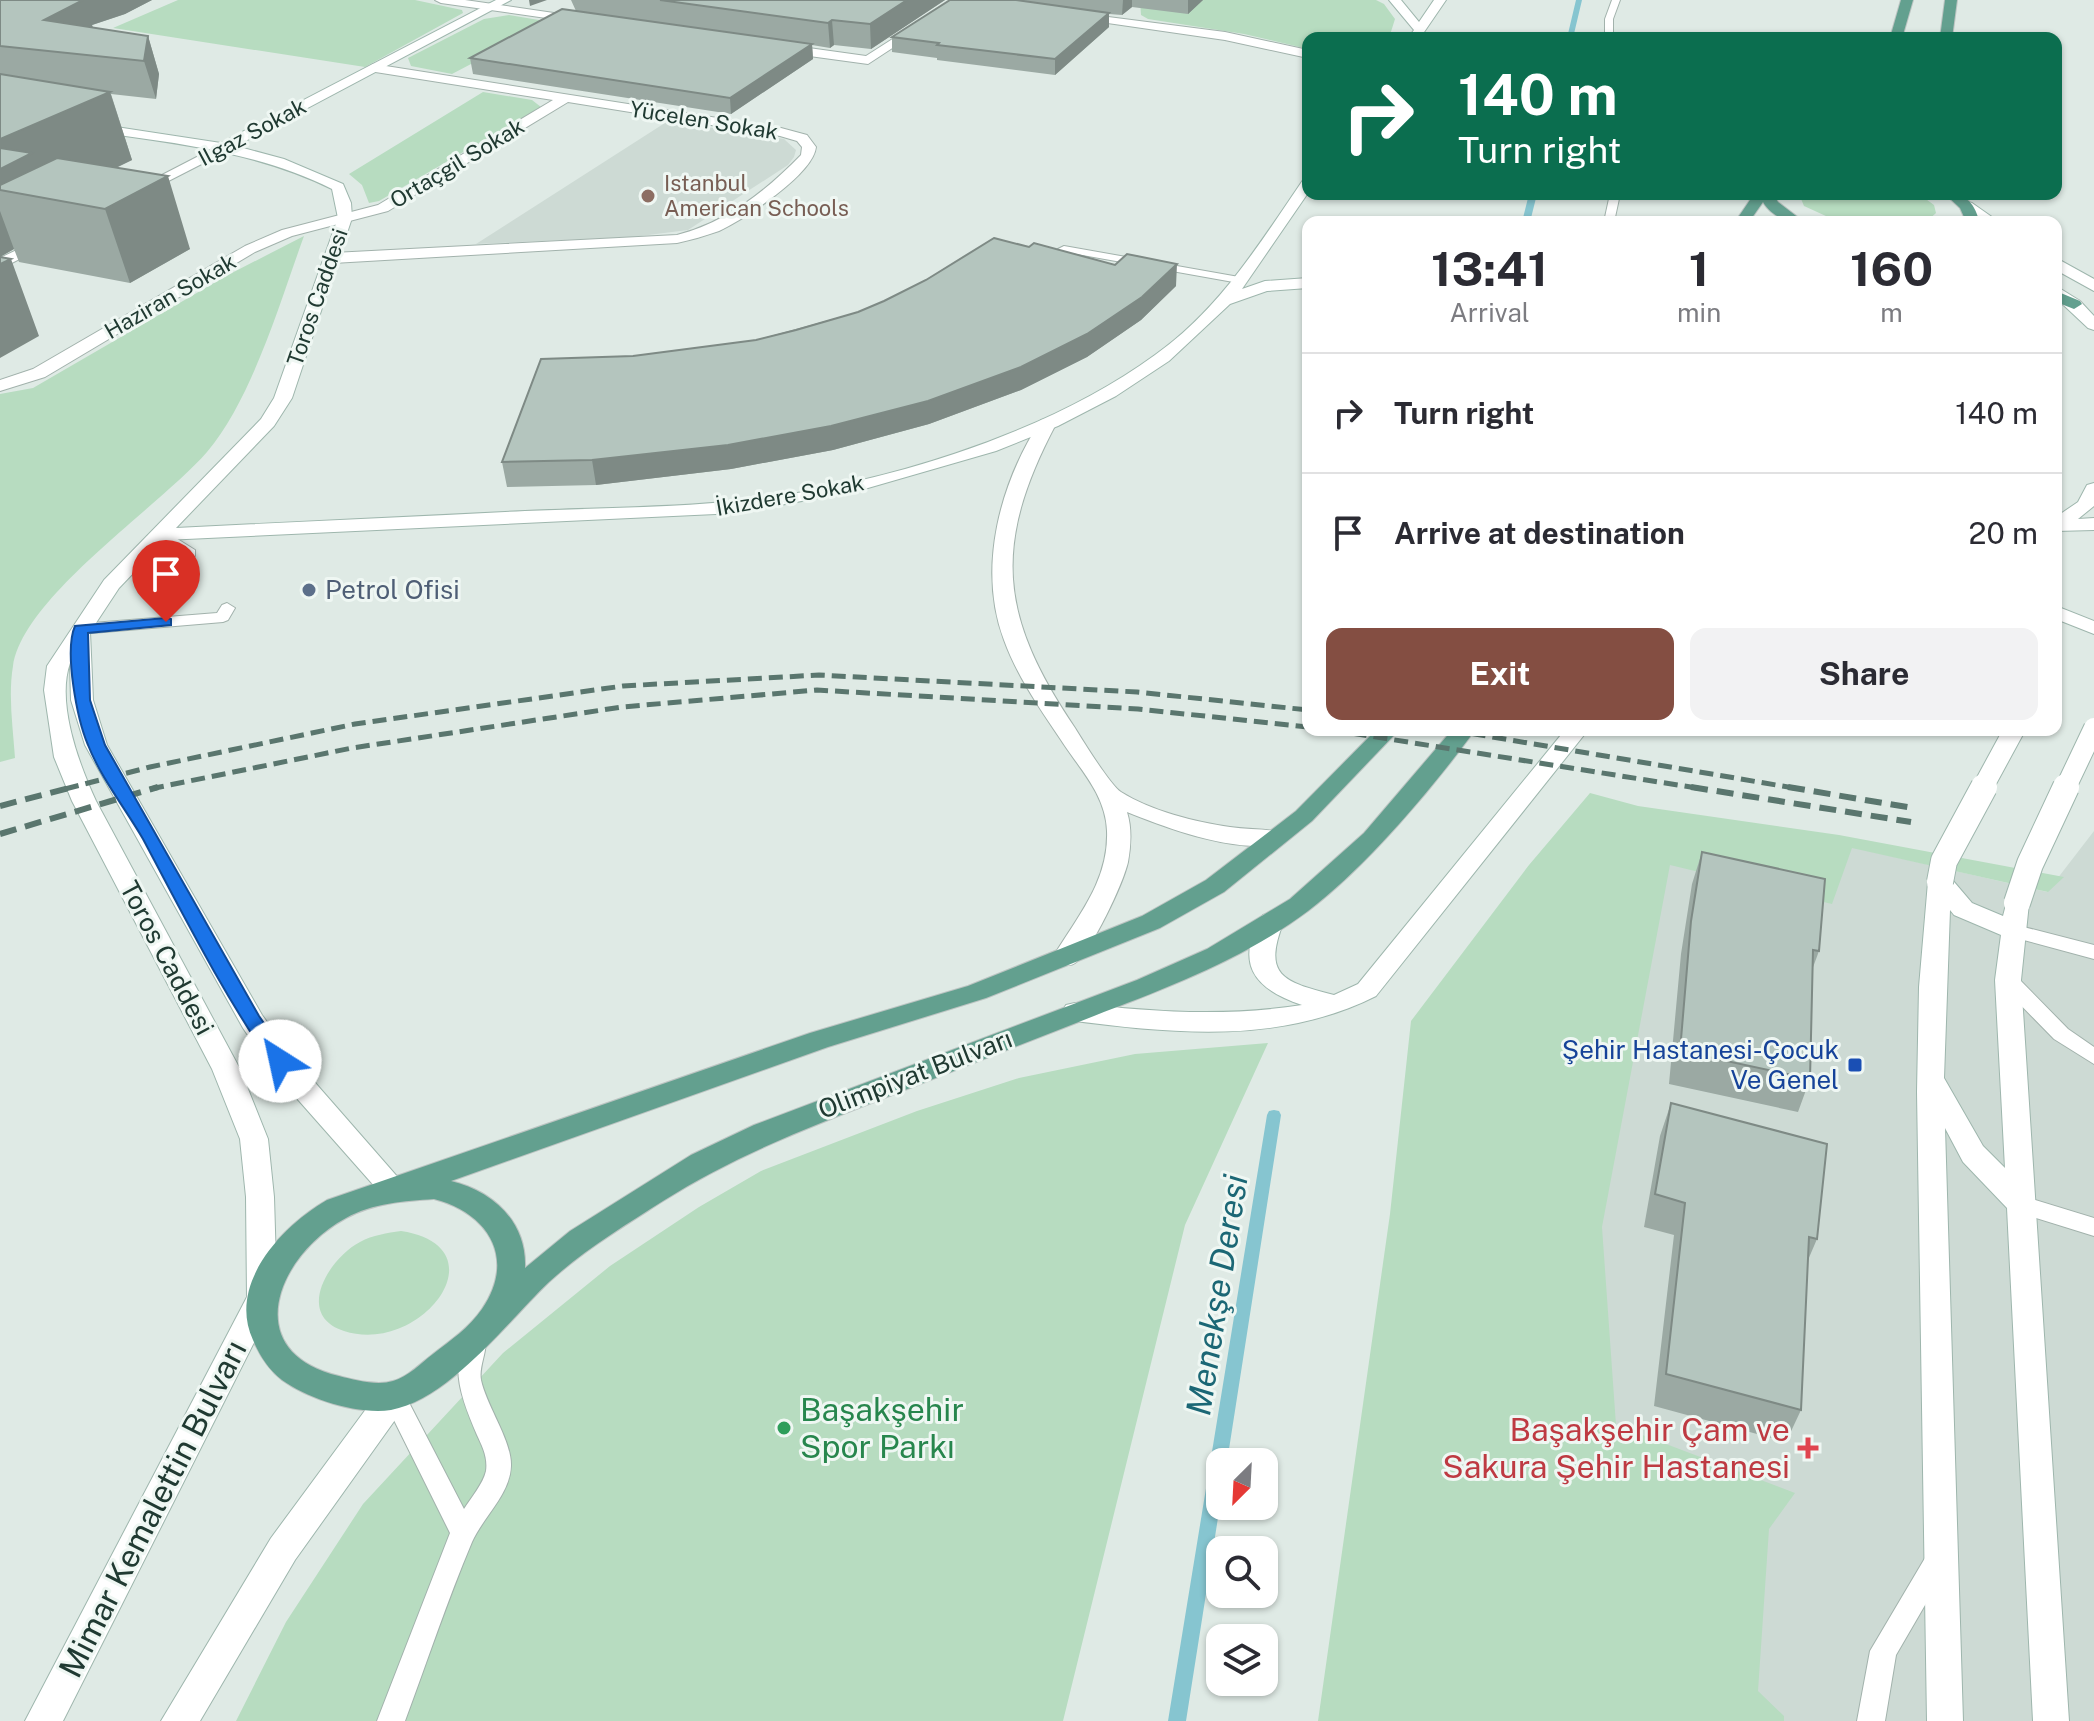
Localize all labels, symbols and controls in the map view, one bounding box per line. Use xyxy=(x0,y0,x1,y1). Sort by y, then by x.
text: 140 m xyxy=(1458,62,1618,128)
icon: right xyxy=(1326,64,1430,168)
street label: Ilgaz Sokak xyxy=(194,93,310,171)
street label: Yücelen Sokak xyxy=(628,95,780,145)
street label: Ortaçgil Sokak xyxy=(385,113,529,213)
text: Turn right xyxy=(1458,129,1621,171)
place label: Istanbul American Schools xyxy=(664,170,849,221)
marker: Istanbul American Schools xyxy=(639,187,657,205)
street label: Toros Caddesi xyxy=(281,225,353,369)
text: 13:41 xyxy=(1431,240,1548,297)
text: 1 xyxy=(1689,240,1709,297)
text: 160 xyxy=(1850,240,1933,297)
street label: Haziran Sokak xyxy=(100,248,240,344)
text: Arrival xyxy=(1449,297,1530,328)
text: min xyxy=(1677,297,1721,328)
text: m xyxy=(1880,297,1903,328)
icon: right xyxy=(1326,391,1370,435)
text: Turn right xyxy=(1394,395,1534,431)
text: 140 m xyxy=(1955,395,2038,431)
street label: İkizdere Sokak xyxy=(714,468,866,521)
icon: arrive xyxy=(1326,511,1370,555)
text: Arrive at destination xyxy=(1394,515,1685,551)
text: 20 m xyxy=(1969,515,2038,551)
pin xyxy=(132,540,200,622)
icon: arrive xyxy=(144,552,188,596)
place label: Petrol Ofisi xyxy=(325,574,460,605)
marker: Petrol Ofisi xyxy=(300,581,318,599)
button: Exit xyxy=(1326,628,1674,720)
button: Share xyxy=(1690,628,2038,720)
street label: Toros Caddesi xyxy=(114,876,221,1040)
position arrow xyxy=(238,1019,322,1103)
street label: Olimpiyat Bulvarı xyxy=(813,1022,1016,1125)
place label: Şehir Hastanesi-Çocuk Ve Genel xyxy=(1562,1034,1839,1095)
marker: Şehir Hastanesi-Çocuk Ve Genel xyxy=(1846,1056,1864,1074)
water label: Menekşe Deresi xyxy=(1178,1172,1256,1418)
street label: Mimar Kemalettin Bulvarı xyxy=(51,1334,254,1684)
place label: Başakşehir Spor Parkı xyxy=(800,1391,964,1465)
place label: Başakşehir Çam ve Sakura Şehir Hastanesi xyxy=(1442,1411,1790,1485)
marker: Başakşehir Spor Parkı xyxy=(775,1419,793,1437)
marker: Başakşehir Çam ve Sakura Şehir Hastanesi xyxy=(1797,1437,1819,1459)
north arrow xyxy=(1206,1448,1278,1520)
map controls xyxy=(1206,1448,1278,1696)
button: search xyxy=(1206,1536,1278,1608)
button: layers xyxy=(1206,1624,1278,1696)

